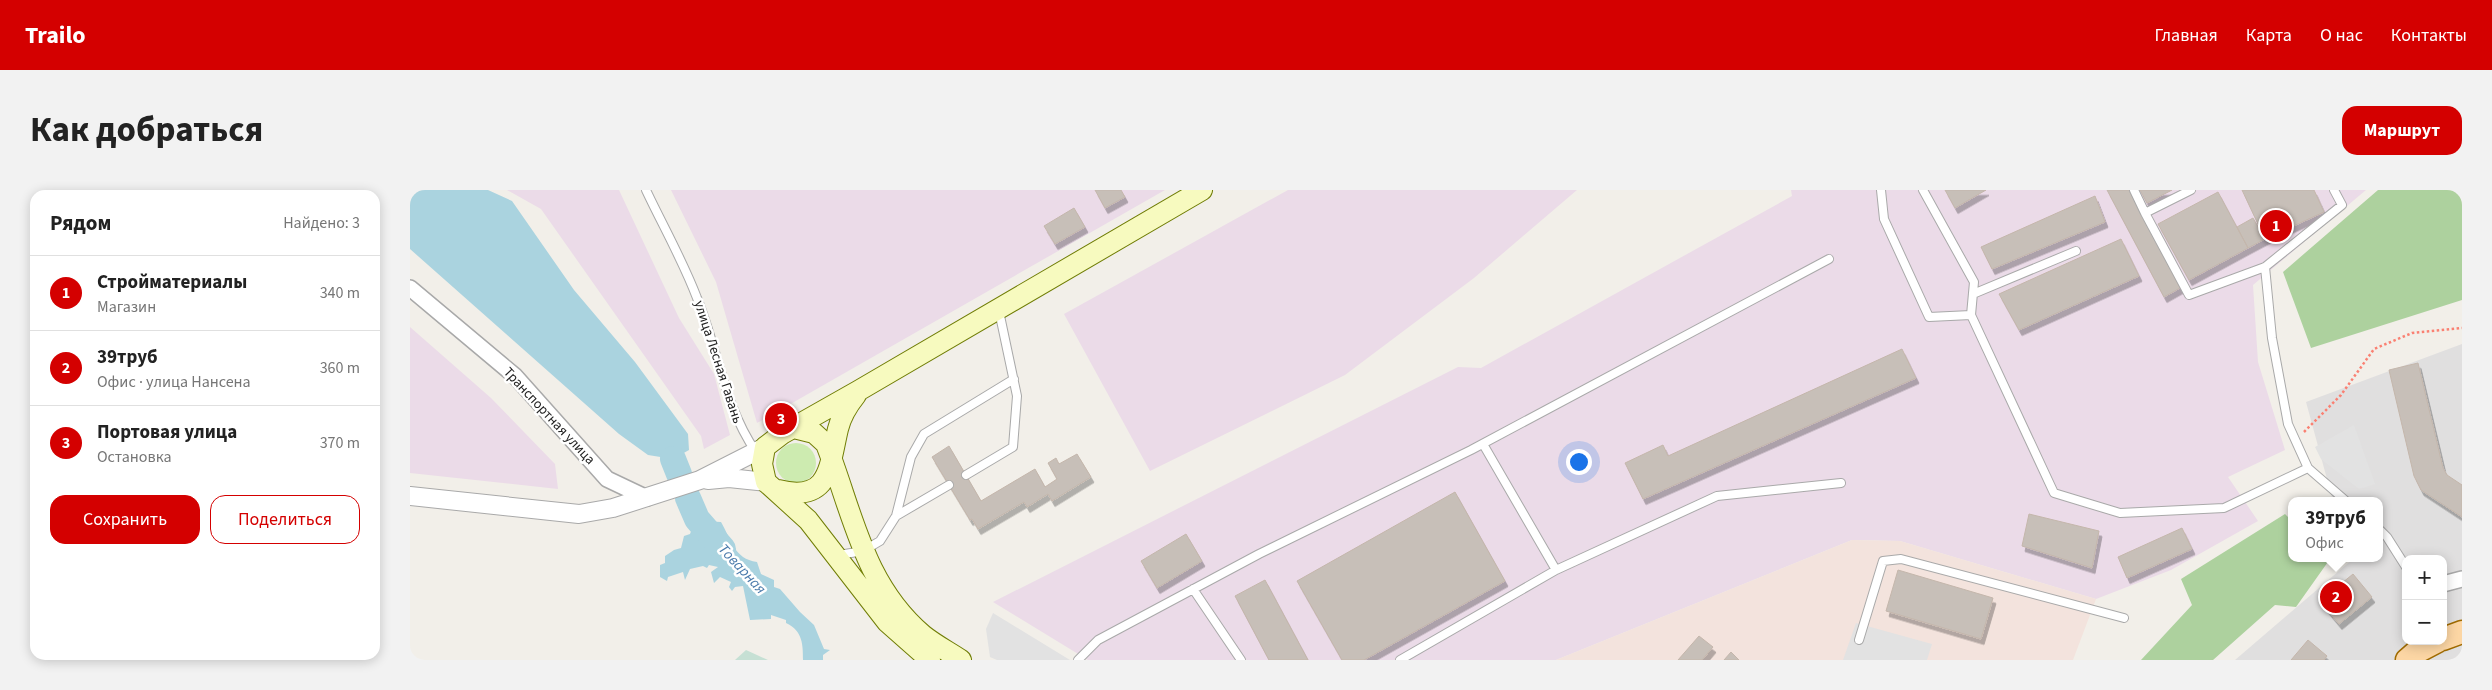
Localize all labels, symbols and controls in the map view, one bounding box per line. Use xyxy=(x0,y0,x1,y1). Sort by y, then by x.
text: Trailo xyxy=(25,18,86,53)
text: Главная xyxy=(2155,23,2218,48)
text: Карта xyxy=(2246,23,2292,48)
text: О нас xyxy=(2320,23,2363,48)
text: Контакты xyxy=(2391,23,2467,48)
text: Как добраться xyxy=(30,105,263,155)
button: Маршрут xyxy=(2342,106,2462,155)
pin: 1 xyxy=(2260,207,2292,245)
text: Рядом xyxy=(50,208,111,238)
text: Найдено: 3 xyxy=(283,212,360,234)
text: Стройматериалы xyxy=(97,269,247,296)
text: 1 xyxy=(62,282,70,304)
text: 340 m xyxy=(320,282,360,304)
text: Магазин xyxy=(97,296,156,318)
street label: улица Лесная Гавань xyxy=(689,298,747,426)
text: 39труб xyxy=(97,344,158,371)
text: 2 xyxy=(62,357,70,379)
text: 360 m xyxy=(320,357,360,379)
street label: Транспортная улица xyxy=(498,363,600,469)
text: Офис · улица Нансена xyxy=(97,371,251,393)
pin: 3 xyxy=(765,400,797,438)
text: Портовая улица xyxy=(97,419,237,446)
text: 3 xyxy=(62,432,70,454)
text: 370 m xyxy=(320,432,360,454)
text: Остановка xyxy=(97,446,171,468)
your location xyxy=(1566,449,1592,475)
button: Сохранить xyxy=(50,495,200,544)
button: Поделиться xyxy=(210,495,360,544)
popup xyxy=(2288,497,2383,562)
text: 39труб xyxy=(2305,505,2366,532)
text: Офис xyxy=(2305,532,2344,554)
water label: Товарная xyxy=(713,539,771,599)
map controls xyxy=(2402,555,2447,645)
button: + xyxy=(2402,555,2447,600)
pin: 2 xyxy=(2320,578,2352,616)
button: − xyxy=(2402,600,2447,645)

